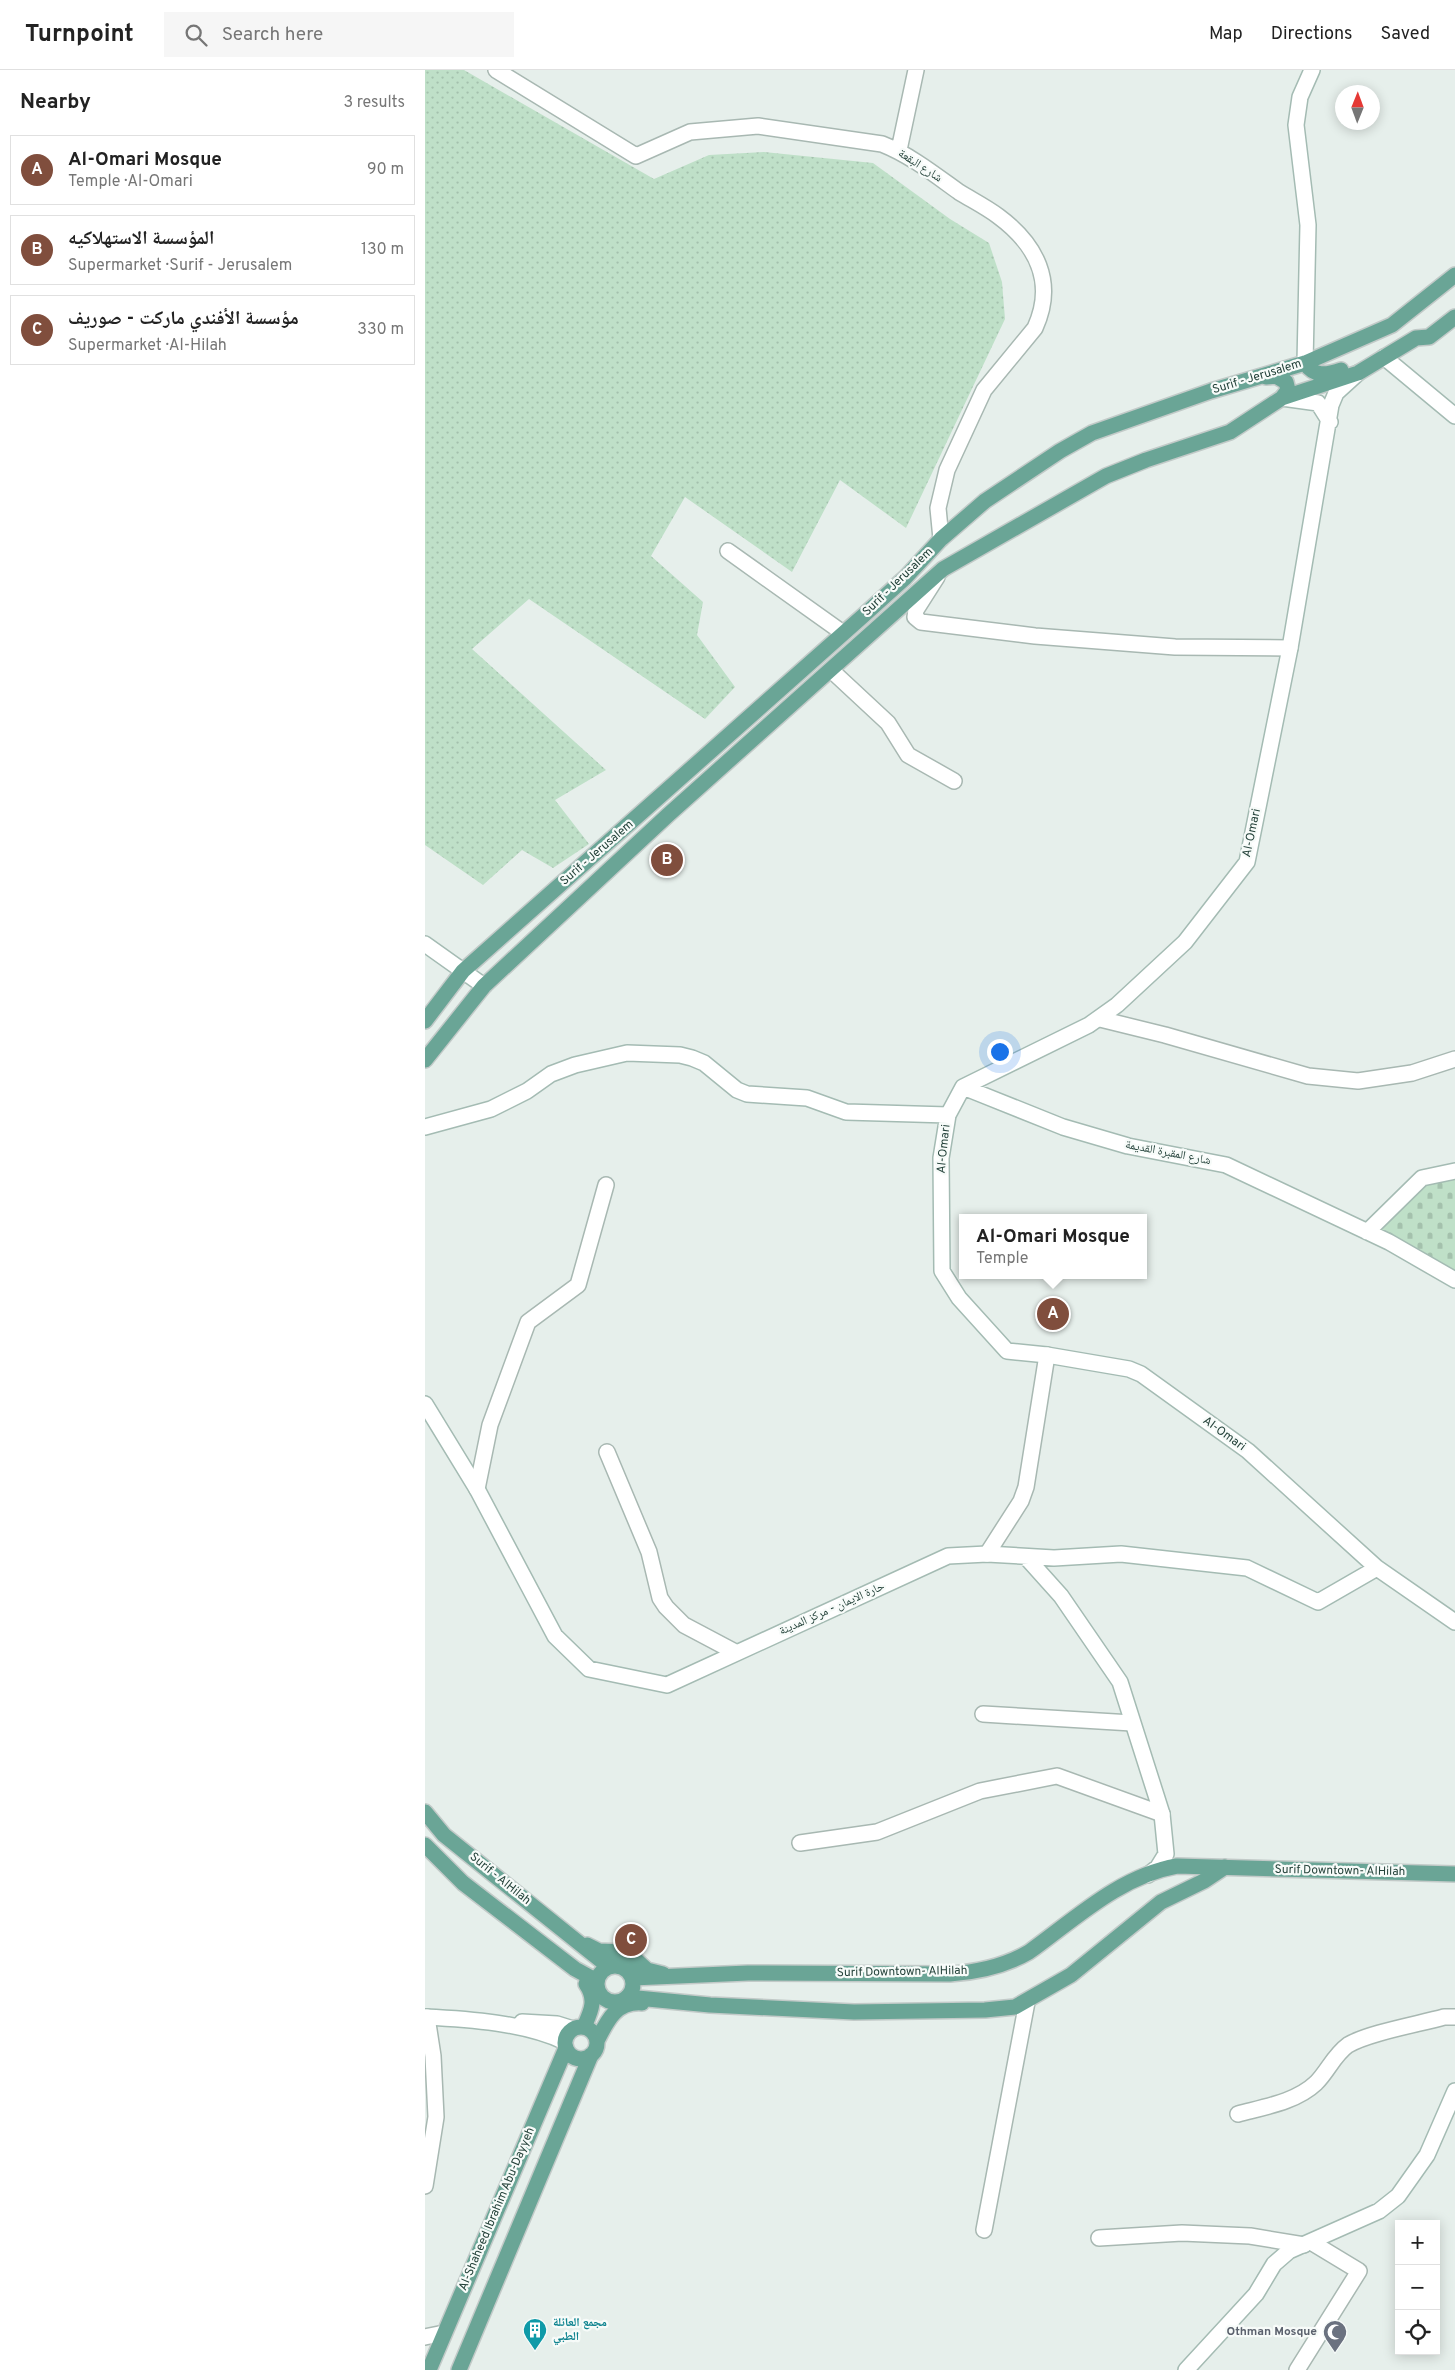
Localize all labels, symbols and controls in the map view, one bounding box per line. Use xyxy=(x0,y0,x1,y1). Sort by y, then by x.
search box xyxy=(164,12,514,57)
text: Turnpoint xyxy=(25,20,134,50)
icon: search xyxy=(182,21,210,49)
text: Search here xyxy=(222,23,323,47)
text: Map xyxy=(1209,23,1243,46)
text: Directions xyxy=(1271,23,1353,46)
text: Saved xyxy=(1381,23,1430,46)
north arrow xyxy=(1335,85,1380,130)
text: Nearby xyxy=(20,89,91,116)
text: 3 results xyxy=(343,93,405,113)
street label: شارع البقعة xyxy=(895,146,945,186)
text: Al-Omari Mosque xyxy=(68,148,222,172)
text: A xyxy=(31,160,43,180)
text: 90 m xyxy=(367,160,404,180)
text: Temple · Al-Omari xyxy=(68,172,193,192)
text: المؤسسة الاستهلاكيه xyxy=(68,227,214,251)
text: B xyxy=(31,240,43,260)
text: 130 m xyxy=(361,240,404,260)
text: Supermarket · Surif - Jerusalem xyxy=(68,256,292,276)
text: مؤسسة الأفندي ماركت - صوريف xyxy=(68,307,299,331)
text: C xyxy=(32,320,42,340)
text: 330 m xyxy=(357,320,404,340)
text: Supermarket · Al-Hilah xyxy=(68,336,227,356)
street label: Surif - Jerusalem xyxy=(1211,356,1303,398)
street label: Surif - Jerusalem xyxy=(859,544,937,620)
street label: Al-Omari xyxy=(1239,807,1265,859)
street label: Surif - Jerusalem xyxy=(557,817,637,889)
pin: B xyxy=(651,841,683,879)
your location xyxy=(987,1039,1013,1065)
street label: Al-Omari xyxy=(933,1124,955,1174)
street label: شارع المقبرة القديمة xyxy=(1124,1137,1212,1169)
popup xyxy=(959,1214,1147,1279)
text: Al-Omari Mosque xyxy=(976,1225,1130,1249)
text: Temple xyxy=(976,1249,1028,1269)
pin: A xyxy=(1037,1295,1069,1333)
street label: Al-Omari xyxy=(1199,1413,1249,1455)
street label: حارة الايمان - مركز المدينة xyxy=(777,1578,888,1639)
street label: Surif - AlHilah xyxy=(466,1849,534,1909)
street label: Surif Downtown- AlHilah xyxy=(1275,1862,1405,1880)
pin: C xyxy=(615,1921,647,1959)
street label: Surif Downtown- AlHilah xyxy=(837,1963,967,1981)
street label: Al-Shaheed Ibrahim Abu-Dayyeh xyxy=(455,2125,539,2293)
map controls xyxy=(1395,2220,1440,2355)
button: + xyxy=(1395,2220,1440,2265)
button: − xyxy=(1395,2265,1440,2310)
button: locate xyxy=(1395,2310,1440,2355)
place label: مجمع العائلة الطبي xyxy=(553,2315,607,2346)
building icon: مجمع العائلة الطبي xyxy=(522,2317,548,2351)
mosque icon: Othman Mosque xyxy=(1322,2319,1348,2353)
place label: Othman Mosque xyxy=(1227,2324,1317,2340)

